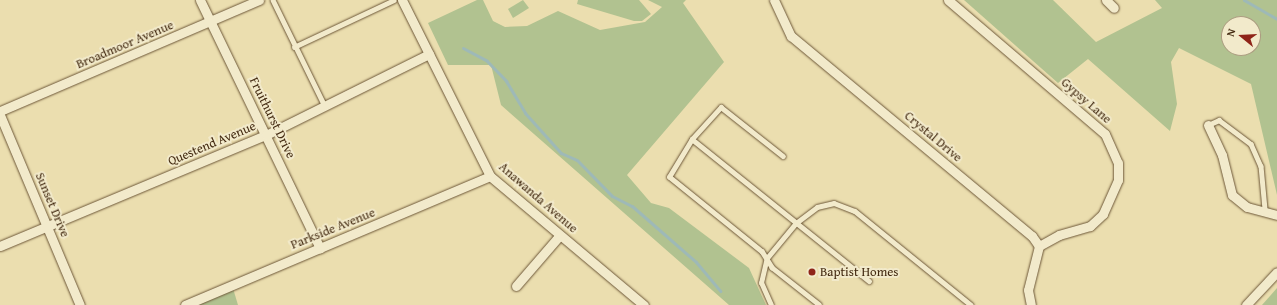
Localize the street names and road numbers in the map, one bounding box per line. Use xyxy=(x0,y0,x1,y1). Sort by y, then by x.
street label: Broadmoor Avenue xyxy=(74,17,176,73)
street label: Fruithurst Drive xyxy=(246,75,298,161)
street label: Gypsy Lane xyxy=(1058,75,1114,127)
street label: Crystal Drive xyxy=(901,108,965,166)
street label: Questend Avenue xyxy=(166,118,258,170)
street label: Anawanda Avenue xyxy=(495,159,581,237)
street label: Sunset Drive xyxy=(31,170,73,240)
street label: Parkside Avenue xyxy=(288,205,378,253)

